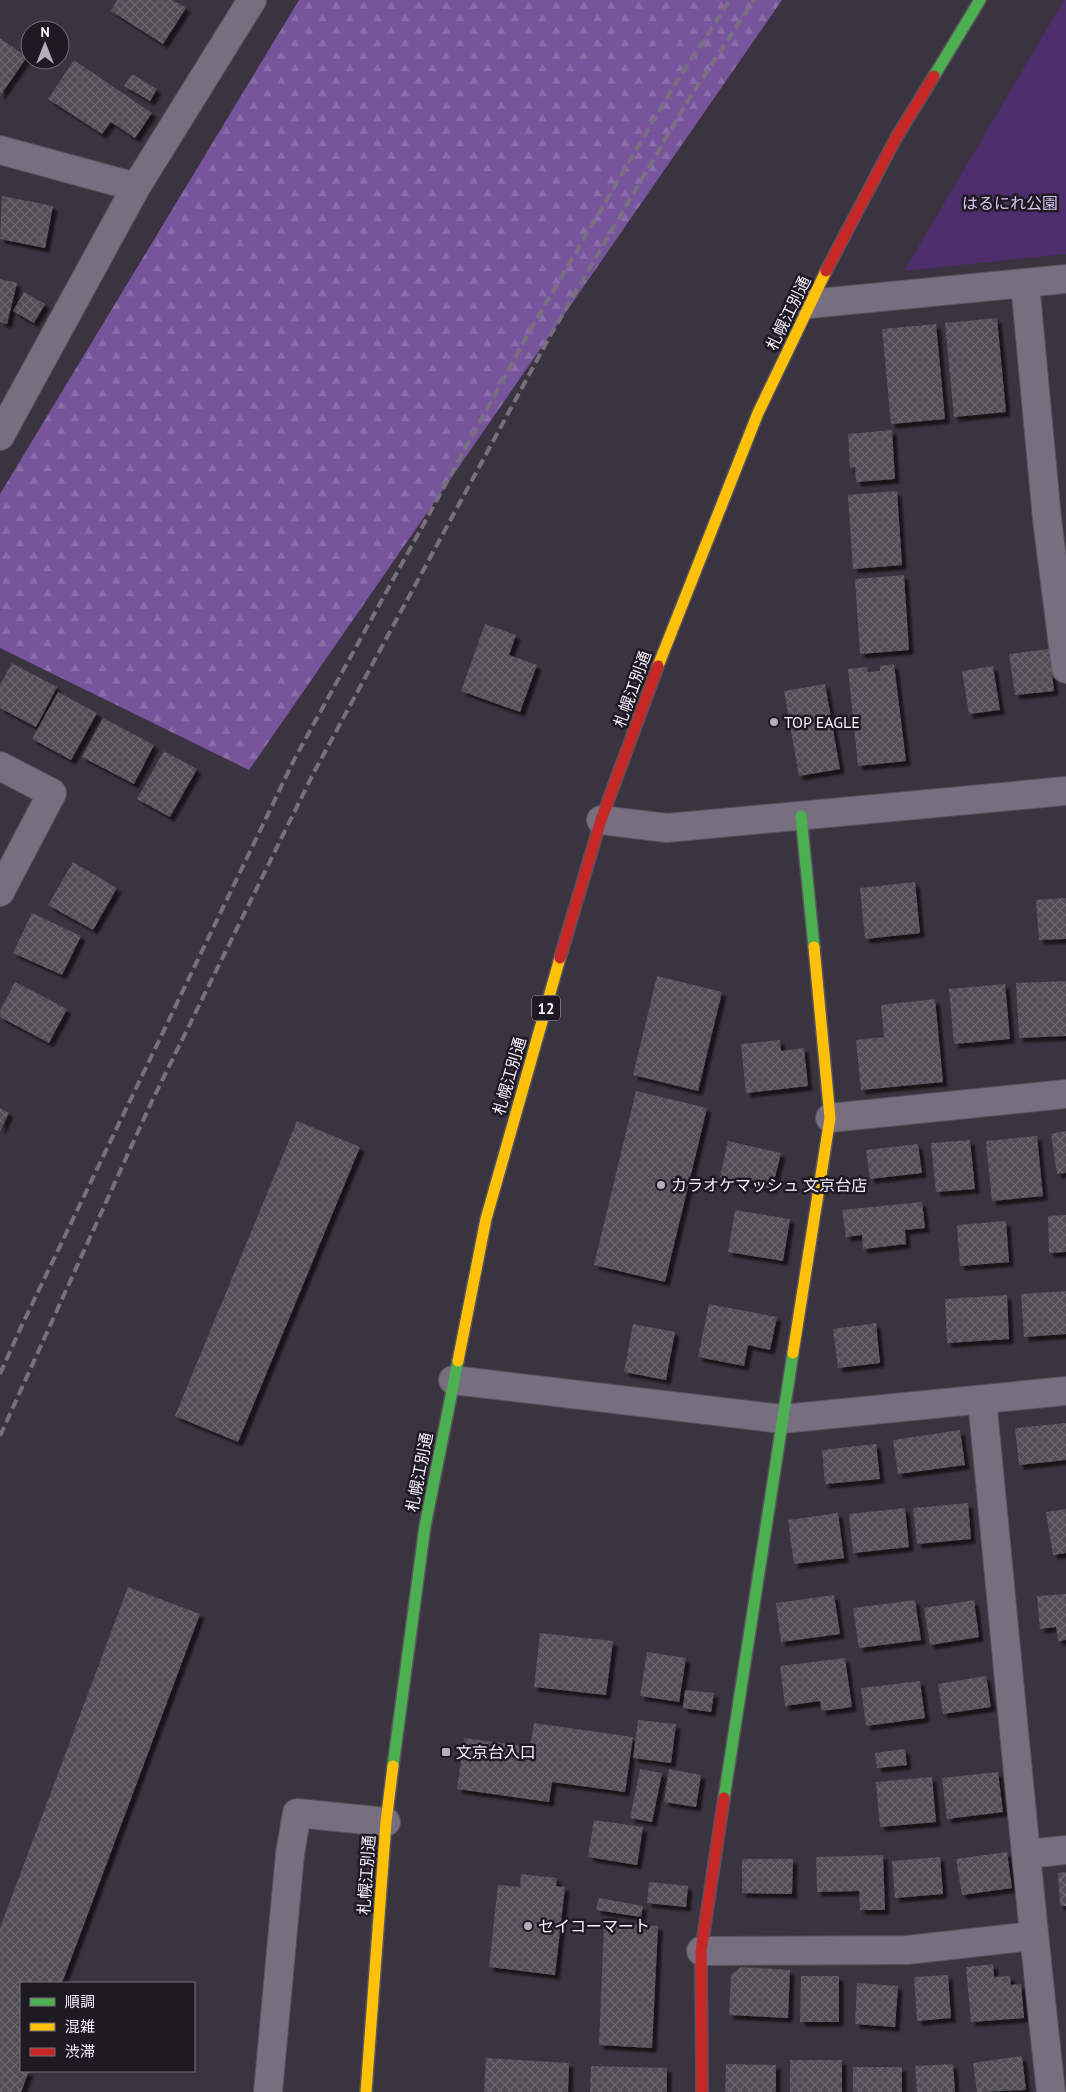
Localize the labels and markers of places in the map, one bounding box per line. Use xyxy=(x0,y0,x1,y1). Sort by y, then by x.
place label: TOP EAGLE xyxy=(784,712,860,732)
marker: TOP EAGLE xyxy=(768,716,780,728)
place label: カラオケマッシュ 文京台店 xyxy=(671,1175,867,1195)
marker: カラオケマッシュ 文京台店 xyxy=(655,1179,667,1191)
place label: 文京台入口 xyxy=(456,1742,536,1762)
marker: 文京台入口 xyxy=(440,1746,452,1758)
place label: セイコーマート xyxy=(538,1916,650,1936)
marker: セイコーマート xyxy=(522,1920,534,1932)

